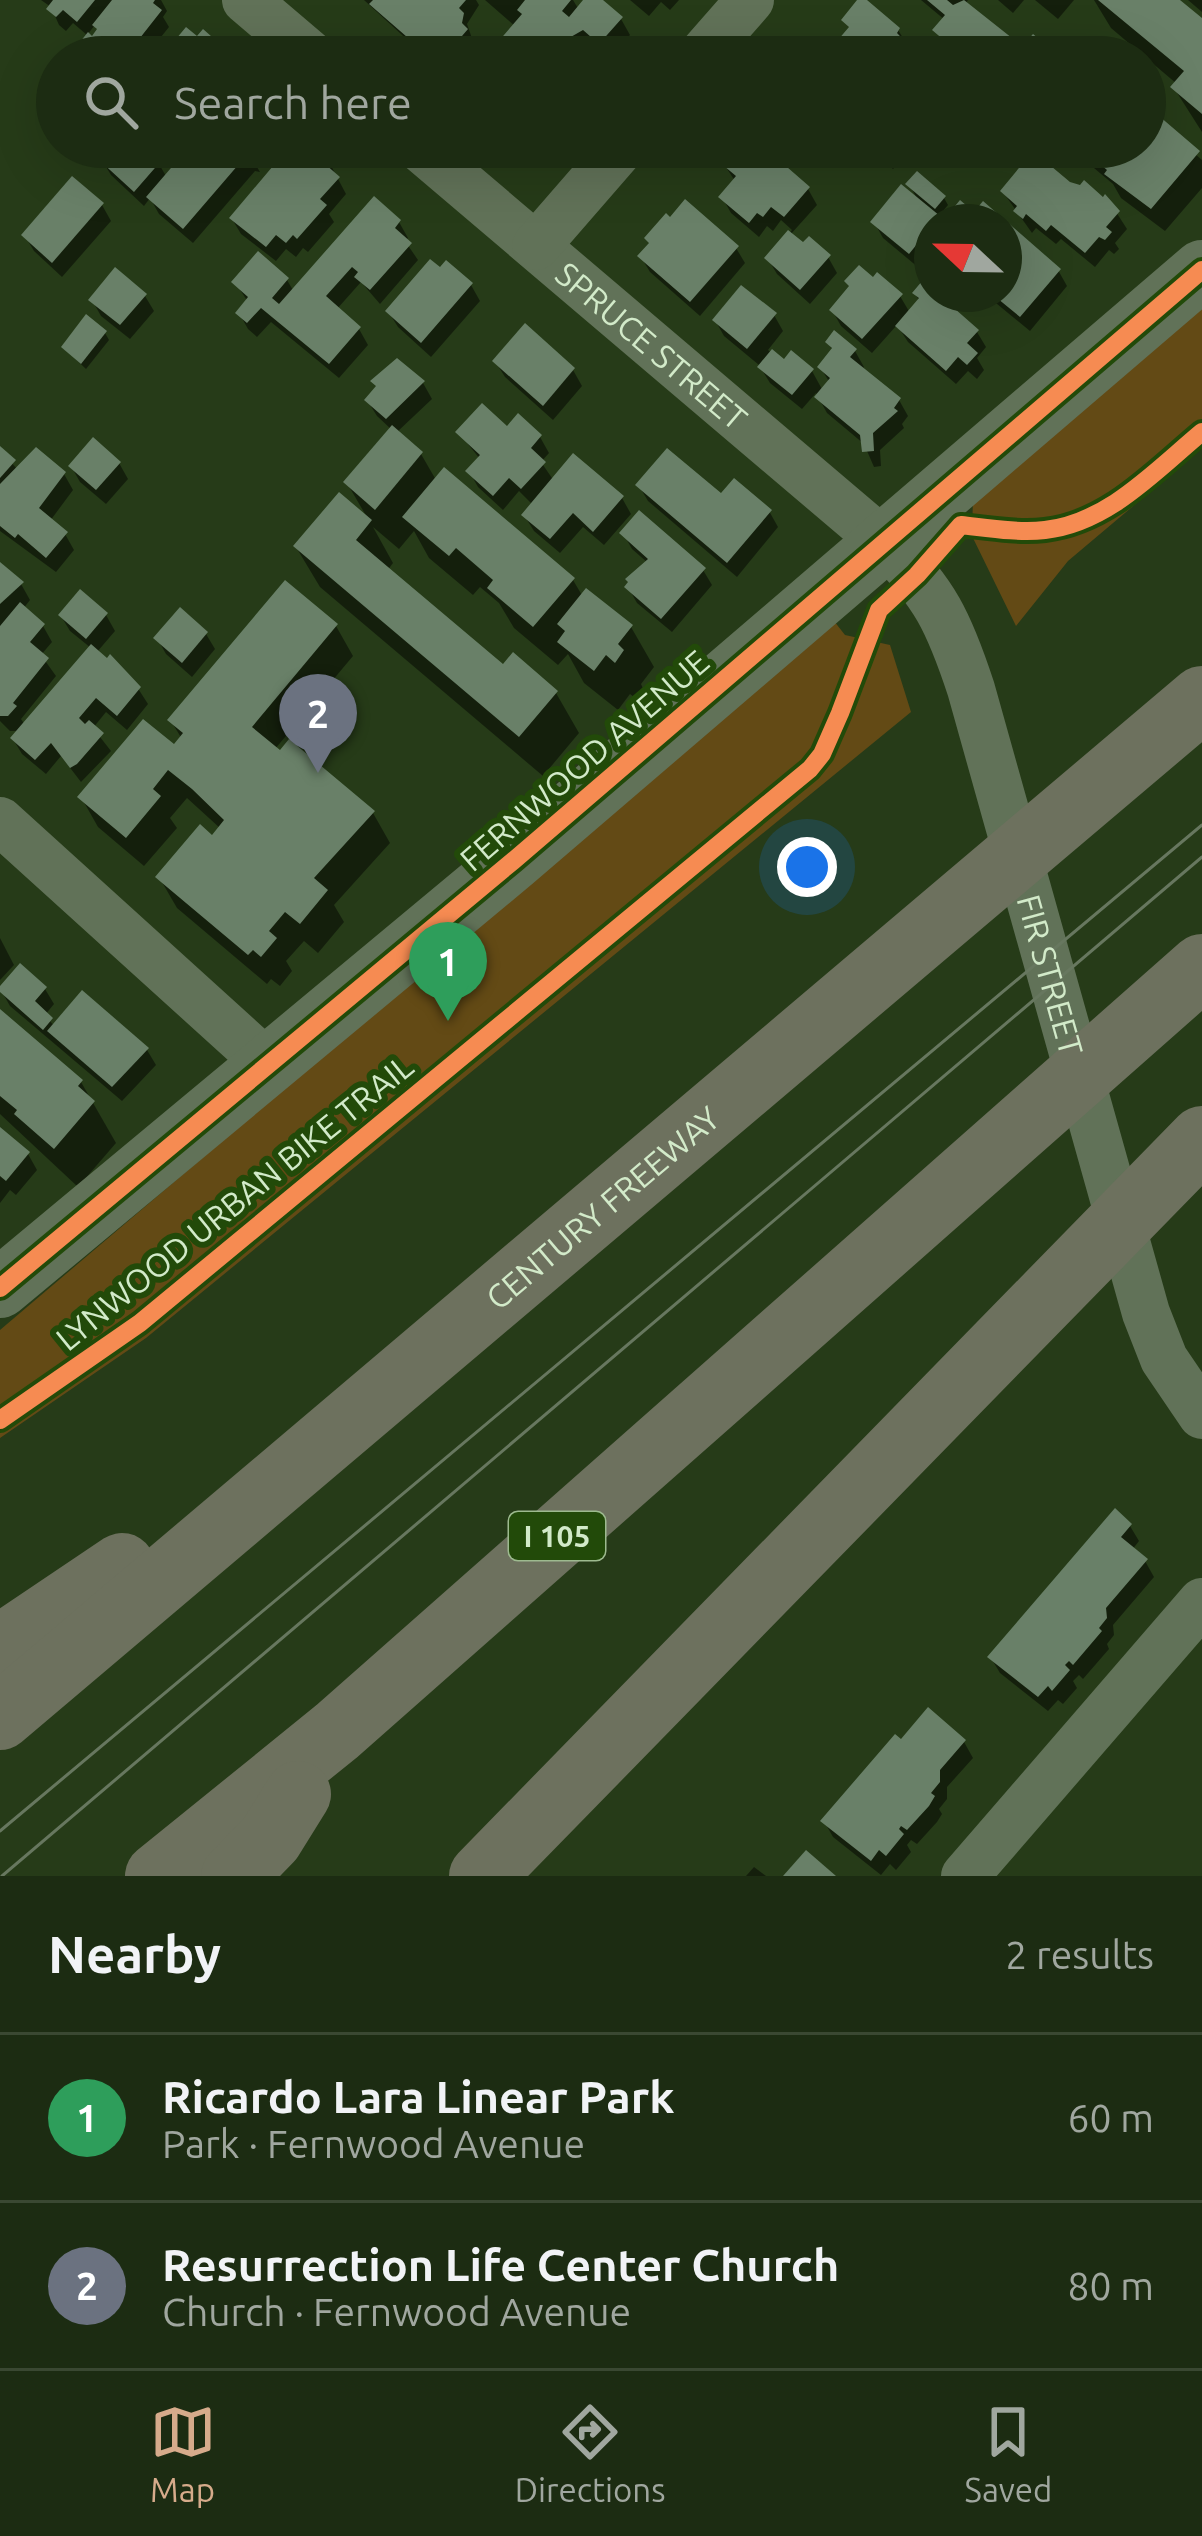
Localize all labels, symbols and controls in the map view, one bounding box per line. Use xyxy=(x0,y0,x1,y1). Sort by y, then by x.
search box xyxy=(36,36,1166,168)
icon: search xyxy=(78,69,144,135)
text: Search here xyxy=(174,77,412,128)
north arrow xyxy=(914,204,1022,312)
street label: SPRUCE STREET xyxy=(550,254,755,436)
street label: FERNWOOD AVENUE xyxy=(452,642,716,878)
pin: 2 xyxy=(279,674,357,773)
your location xyxy=(777,837,837,897)
street label: FIR STREET xyxy=(1011,890,1091,1060)
pin: 1 xyxy=(409,922,487,1021)
street label: LYNWOOD URBAN BIKE TRAIL xyxy=(49,1047,420,1357)
street label: CENTURY FREEWAY xyxy=(478,1098,726,1316)
road number: I 105 xyxy=(509,1512,605,1560)
text: Nearby xyxy=(48,1925,221,1983)
text: 2 results xyxy=(1005,1933,1154,1976)
text: Ricardo Lara Linear Park xyxy=(162,2071,674,2122)
text: 1 xyxy=(76,2096,98,2139)
text: 60 m xyxy=(1067,2096,1154,2139)
text: Park · Fernwood Avenue xyxy=(162,2122,585,2165)
text: Resurrection Life Center Church xyxy=(162,2239,839,2290)
text: 2 xyxy=(76,2264,98,2307)
text: 80 m xyxy=(1067,2264,1154,2307)
text: Church · Fernwood Avenue xyxy=(162,2290,631,2333)
tab: Map xyxy=(150,2399,216,2508)
tab: Directions xyxy=(515,2399,665,2508)
tab: Saved xyxy=(965,2399,1052,2508)

